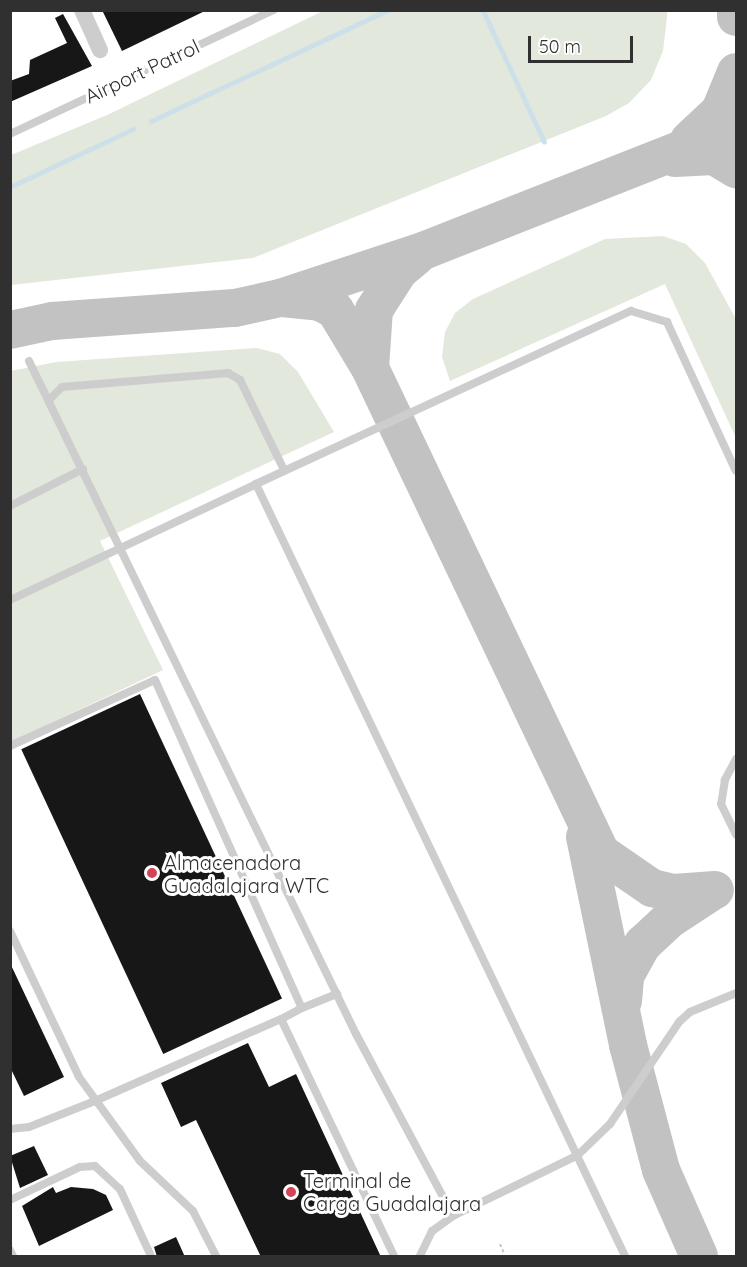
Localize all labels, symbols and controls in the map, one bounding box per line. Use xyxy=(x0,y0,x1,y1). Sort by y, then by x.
scale bar xyxy=(531,24,636,62)
street label: Airport Patrol xyxy=(81,34,203,108)
text: 50 m xyxy=(539,35,581,58)
place label: Almacenadora Guadalajara WTC xyxy=(164,850,329,897)
marker: Almacenadora Guadalajara WTC xyxy=(145,866,159,880)
place label: Terminal de Carga Guadalajara xyxy=(303,1168,481,1215)
marker: Terminal de Carga Guadalajara xyxy=(284,1185,298,1199)

